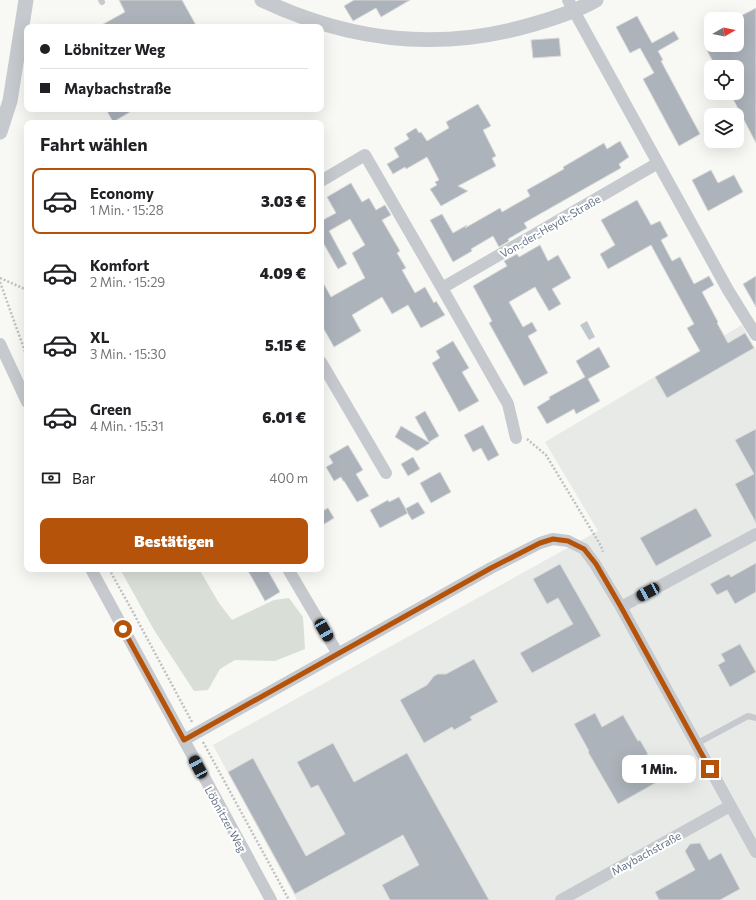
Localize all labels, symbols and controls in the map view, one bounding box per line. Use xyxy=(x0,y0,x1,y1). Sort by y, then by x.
north arrow xyxy=(704,12,744,52)
map controls xyxy=(704,12,744,148)
text: Löbnitzer Weg xyxy=(64,40,165,58)
button: locate xyxy=(704,60,744,100)
text: Maybachstraße xyxy=(64,79,171,97)
button: layers xyxy=(704,108,744,148)
text: Fahrt wählen xyxy=(40,133,148,155)
icon: car xyxy=(42,183,78,219)
text: Economy xyxy=(90,184,154,202)
text: 3.03 € xyxy=(261,192,306,210)
street label: Von-der-Heydt-Straße xyxy=(497,192,603,260)
text: 1 Min. · 15:28 xyxy=(90,202,164,218)
icon: car xyxy=(42,255,78,291)
text: Komfort xyxy=(90,256,149,274)
text: 4.09 € xyxy=(260,264,306,282)
text: 2 Min. · 15:29 xyxy=(90,274,165,290)
icon: car xyxy=(42,327,78,363)
text: XL xyxy=(90,328,109,346)
text: 5.15 € xyxy=(265,336,306,354)
text: 3 Min. · 15:30 xyxy=(90,346,166,362)
icon: car xyxy=(42,399,78,435)
text: Green xyxy=(90,400,131,418)
text: 6.01 € xyxy=(262,408,306,426)
text: 4 Min. · 15:31 xyxy=(90,418,164,434)
icon: cash xyxy=(40,467,62,489)
text: Bar xyxy=(72,469,96,487)
text: 400 m xyxy=(269,470,308,486)
button: Bestätigen xyxy=(40,518,308,564)
car xyxy=(635,581,661,603)
car xyxy=(313,617,335,643)
route start xyxy=(114,620,132,638)
car xyxy=(187,754,209,780)
callout: 1 Min. xyxy=(622,755,696,783)
route end xyxy=(701,760,719,778)
text: 1 Min. xyxy=(641,761,677,777)
street label: Löbnitzer Weg xyxy=(203,784,249,854)
street label: Maybachstraße xyxy=(609,828,683,878)

